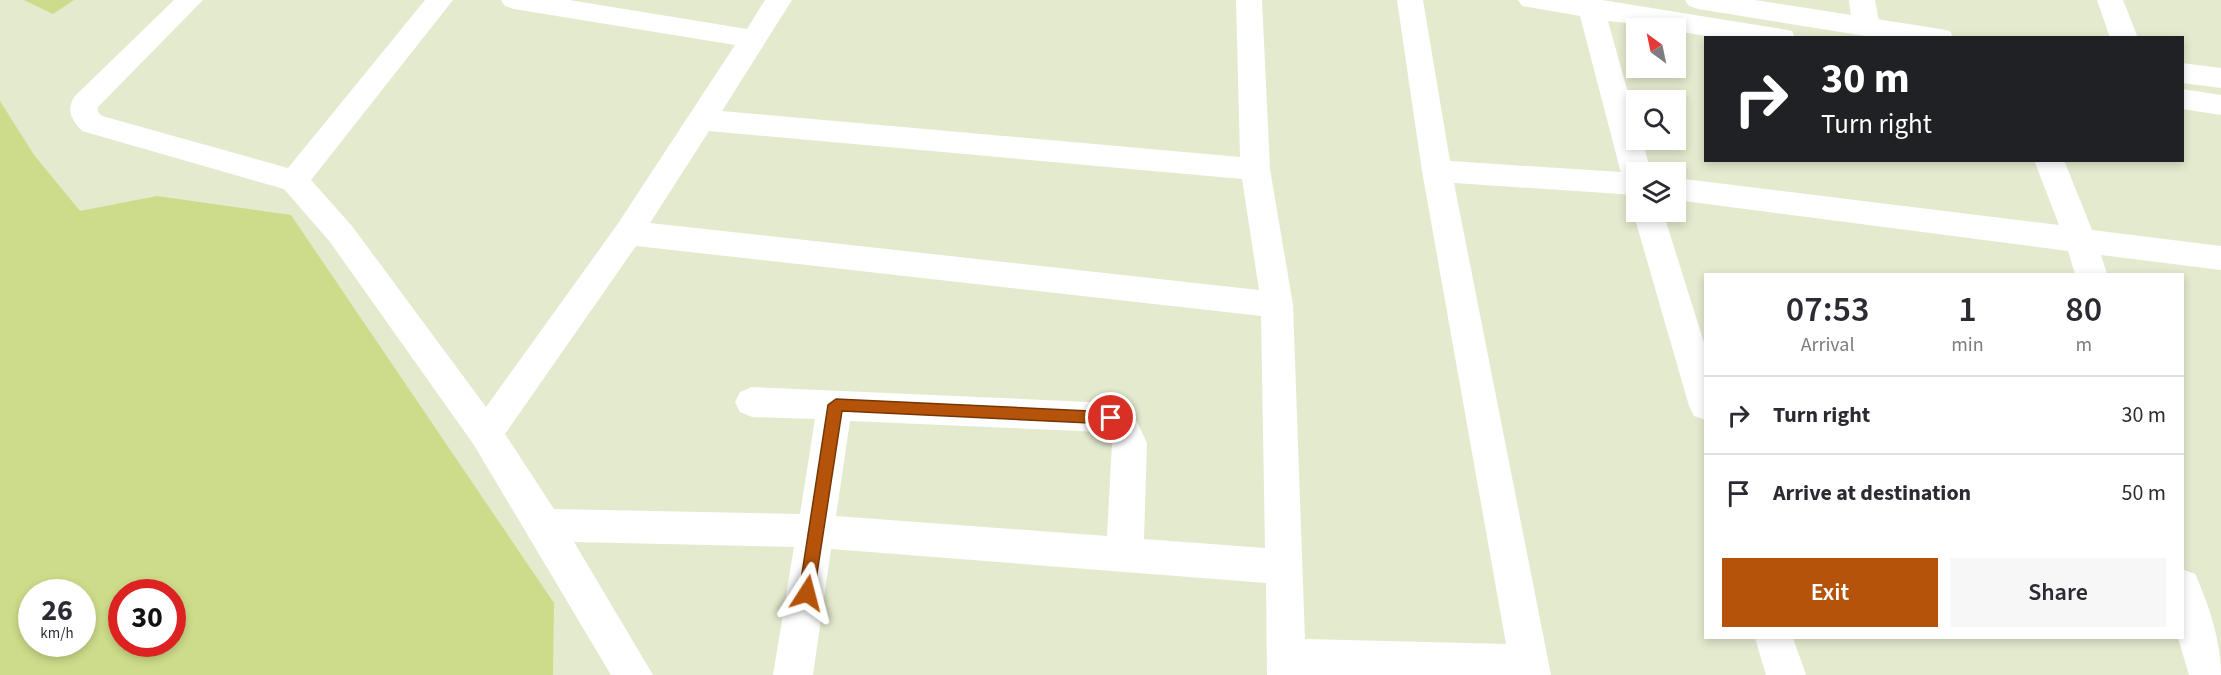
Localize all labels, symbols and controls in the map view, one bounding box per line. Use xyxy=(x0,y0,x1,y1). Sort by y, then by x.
north arrow xyxy=(1626,18,1686,78)
map controls xyxy=(1626,18,1686,222)
text: 30 m xyxy=(1821,49,1910,109)
icon: right xyxy=(1722,60,1800,138)
button: search xyxy=(1626,90,1686,150)
text: Turn right xyxy=(1821,105,1932,144)
button: layers xyxy=(1626,162,1686,222)
text: 07:53 xyxy=(1786,284,1869,335)
text: 1 xyxy=(1958,284,1977,335)
text: 80 xyxy=(2065,284,2102,335)
text: Arrival xyxy=(1801,331,1854,359)
text: min xyxy=(1951,331,1984,359)
text: m xyxy=(2076,331,2092,359)
pin xyxy=(1085,392,1136,443)
icon: right xyxy=(1722,399,1755,432)
text: Turn right xyxy=(1773,399,1870,431)
text: 30 m xyxy=(2121,399,2166,431)
icon: arrive xyxy=(1094,401,1127,434)
icon: arrive xyxy=(1722,477,1755,510)
text: Arrive at destination xyxy=(1773,477,1971,509)
text: 50 m xyxy=(2121,477,2166,509)
button: Exit xyxy=(1722,558,1938,627)
button: Share xyxy=(1950,558,2166,627)
position arrow xyxy=(775,561,839,625)
speed limit sign: 30 xyxy=(108,579,186,657)
text: 26 xyxy=(41,589,73,632)
text: km/h xyxy=(40,623,74,644)

